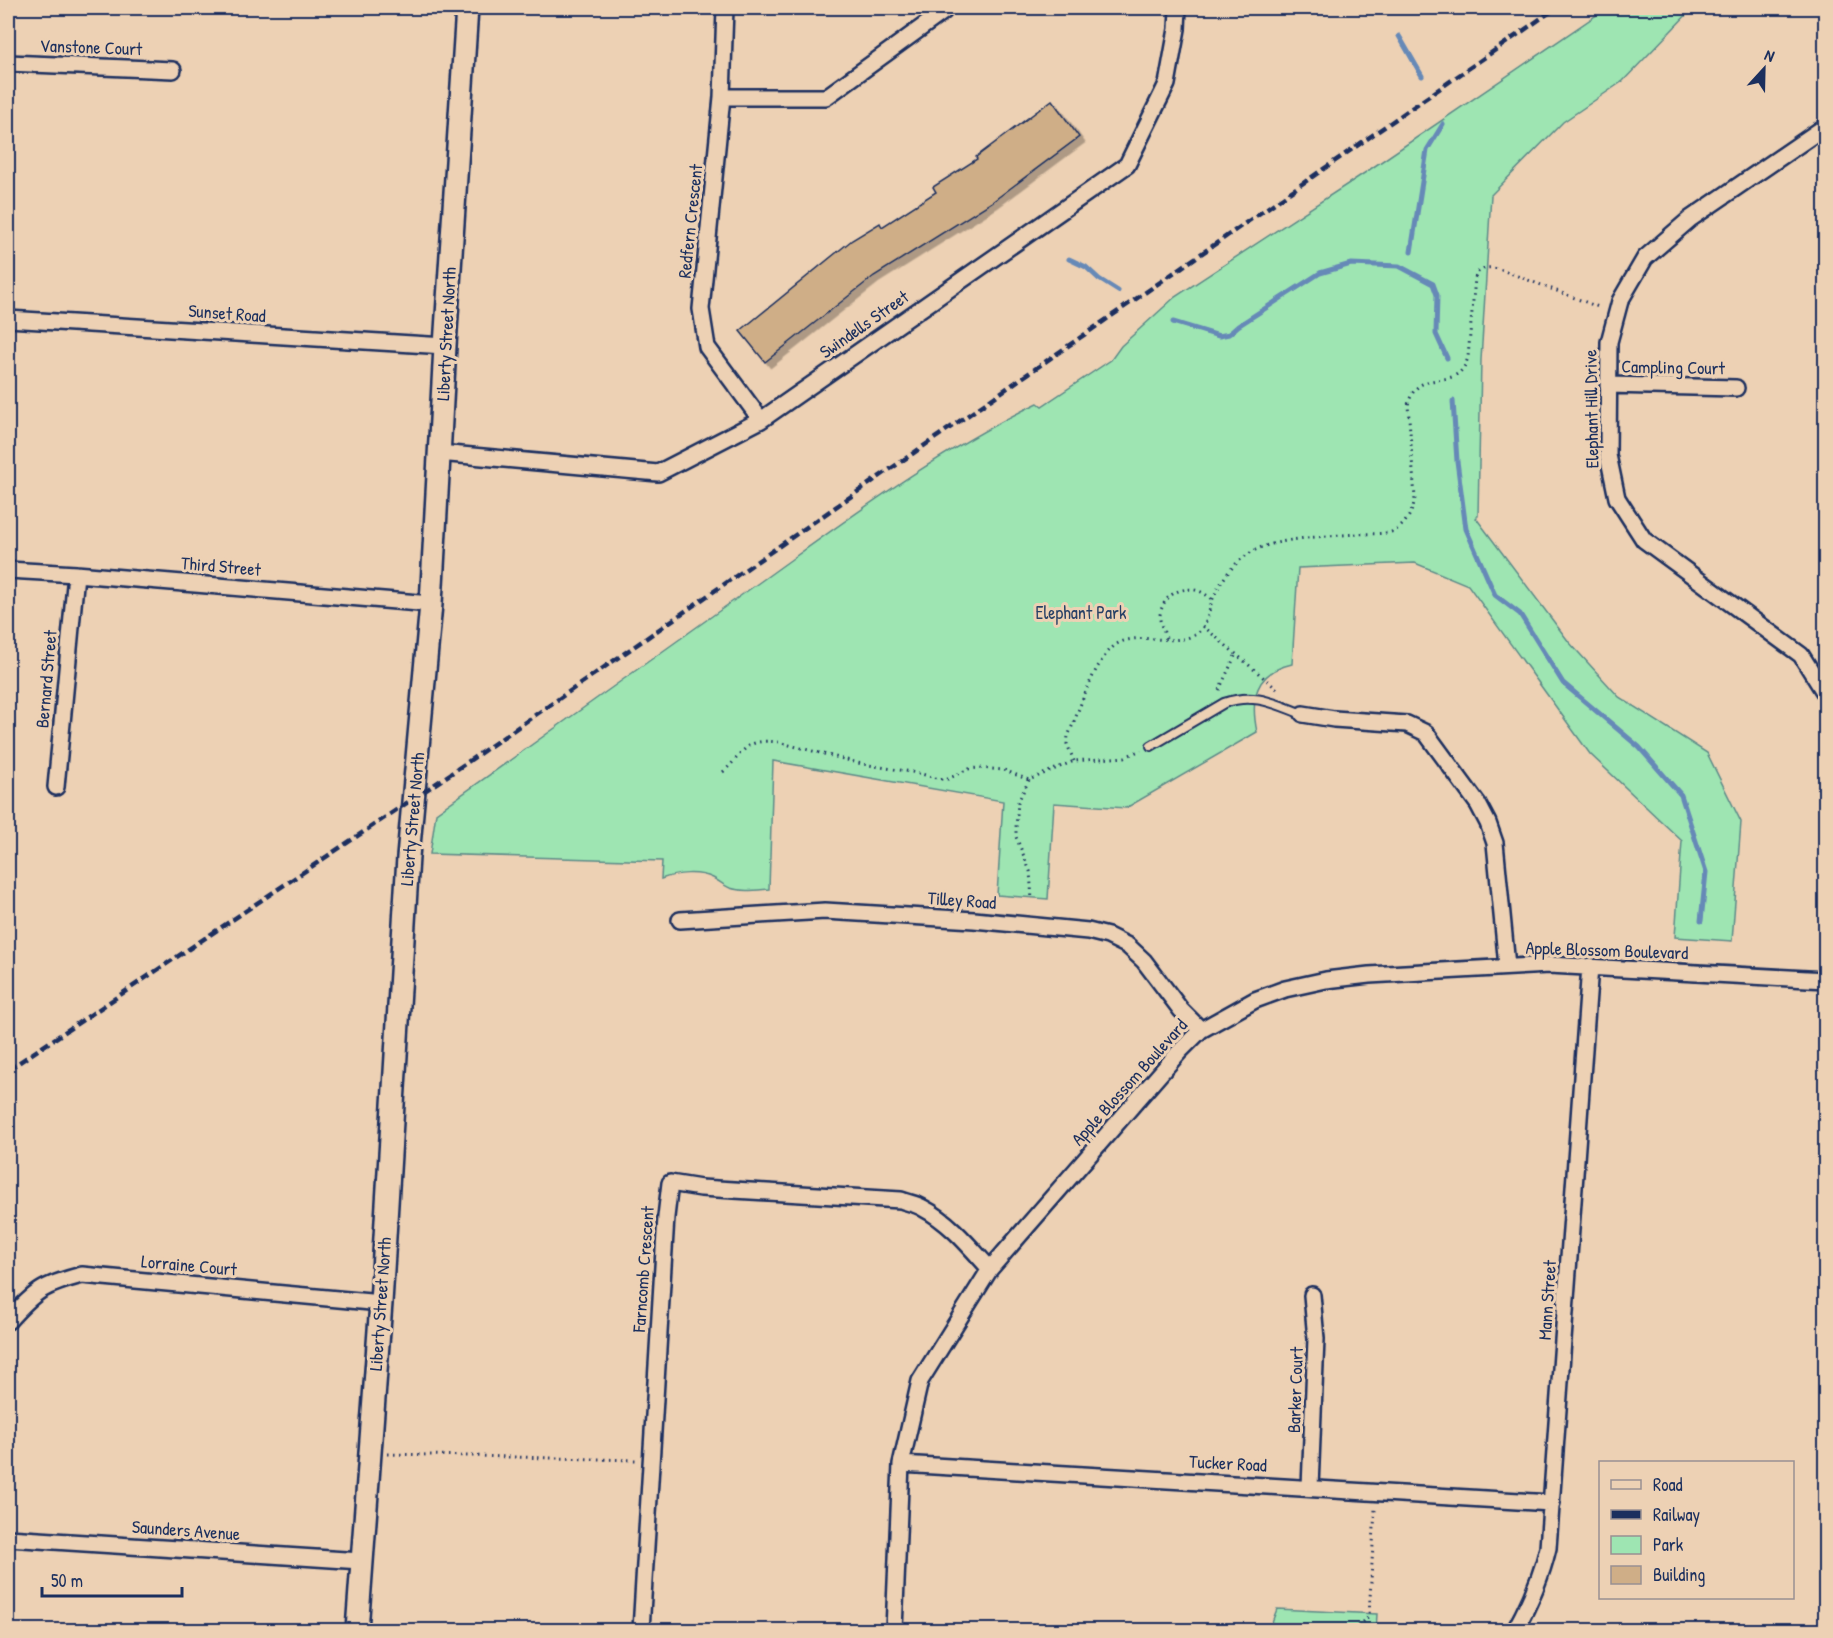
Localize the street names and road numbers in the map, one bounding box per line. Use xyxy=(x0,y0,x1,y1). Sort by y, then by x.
street label: Vanstone Court xyxy=(39,33,143,61)
street label: Redfern Crescent xyxy=(672,162,709,279)
street label: Liberty Street North xyxy=(430,266,462,401)
street label: Swindells Street xyxy=(814,284,914,364)
street label: Sunset Road xyxy=(187,298,267,328)
street label: Elephant Hill Drive xyxy=(1577,349,1605,469)
street label: Campling Court xyxy=(1621,354,1726,380)
street label: Third Street xyxy=(180,550,263,582)
street label: Bernard Street xyxy=(29,628,63,729)
street label: Liberty Street North xyxy=(394,751,430,887)
street label: Tilley Road xyxy=(927,885,997,915)
street label: Apple Blossom Boulevard xyxy=(1525,935,1689,965)
street label: Apple Blossom Boulevard xyxy=(1065,1013,1193,1151)
street label: Farncomb Crescent xyxy=(626,1204,660,1334)
street label: Liberty Street North xyxy=(363,1236,397,1372)
street label: Lorraine Court xyxy=(140,1248,239,1282)
street label: Mann Street xyxy=(1532,1258,1562,1341)
street label: Barker Court xyxy=(1281,1346,1309,1434)
street label: Tucker Road xyxy=(1188,1448,1268,1478)
street label: Saunders Avenue xyxy=(131,1514,241,1546)

